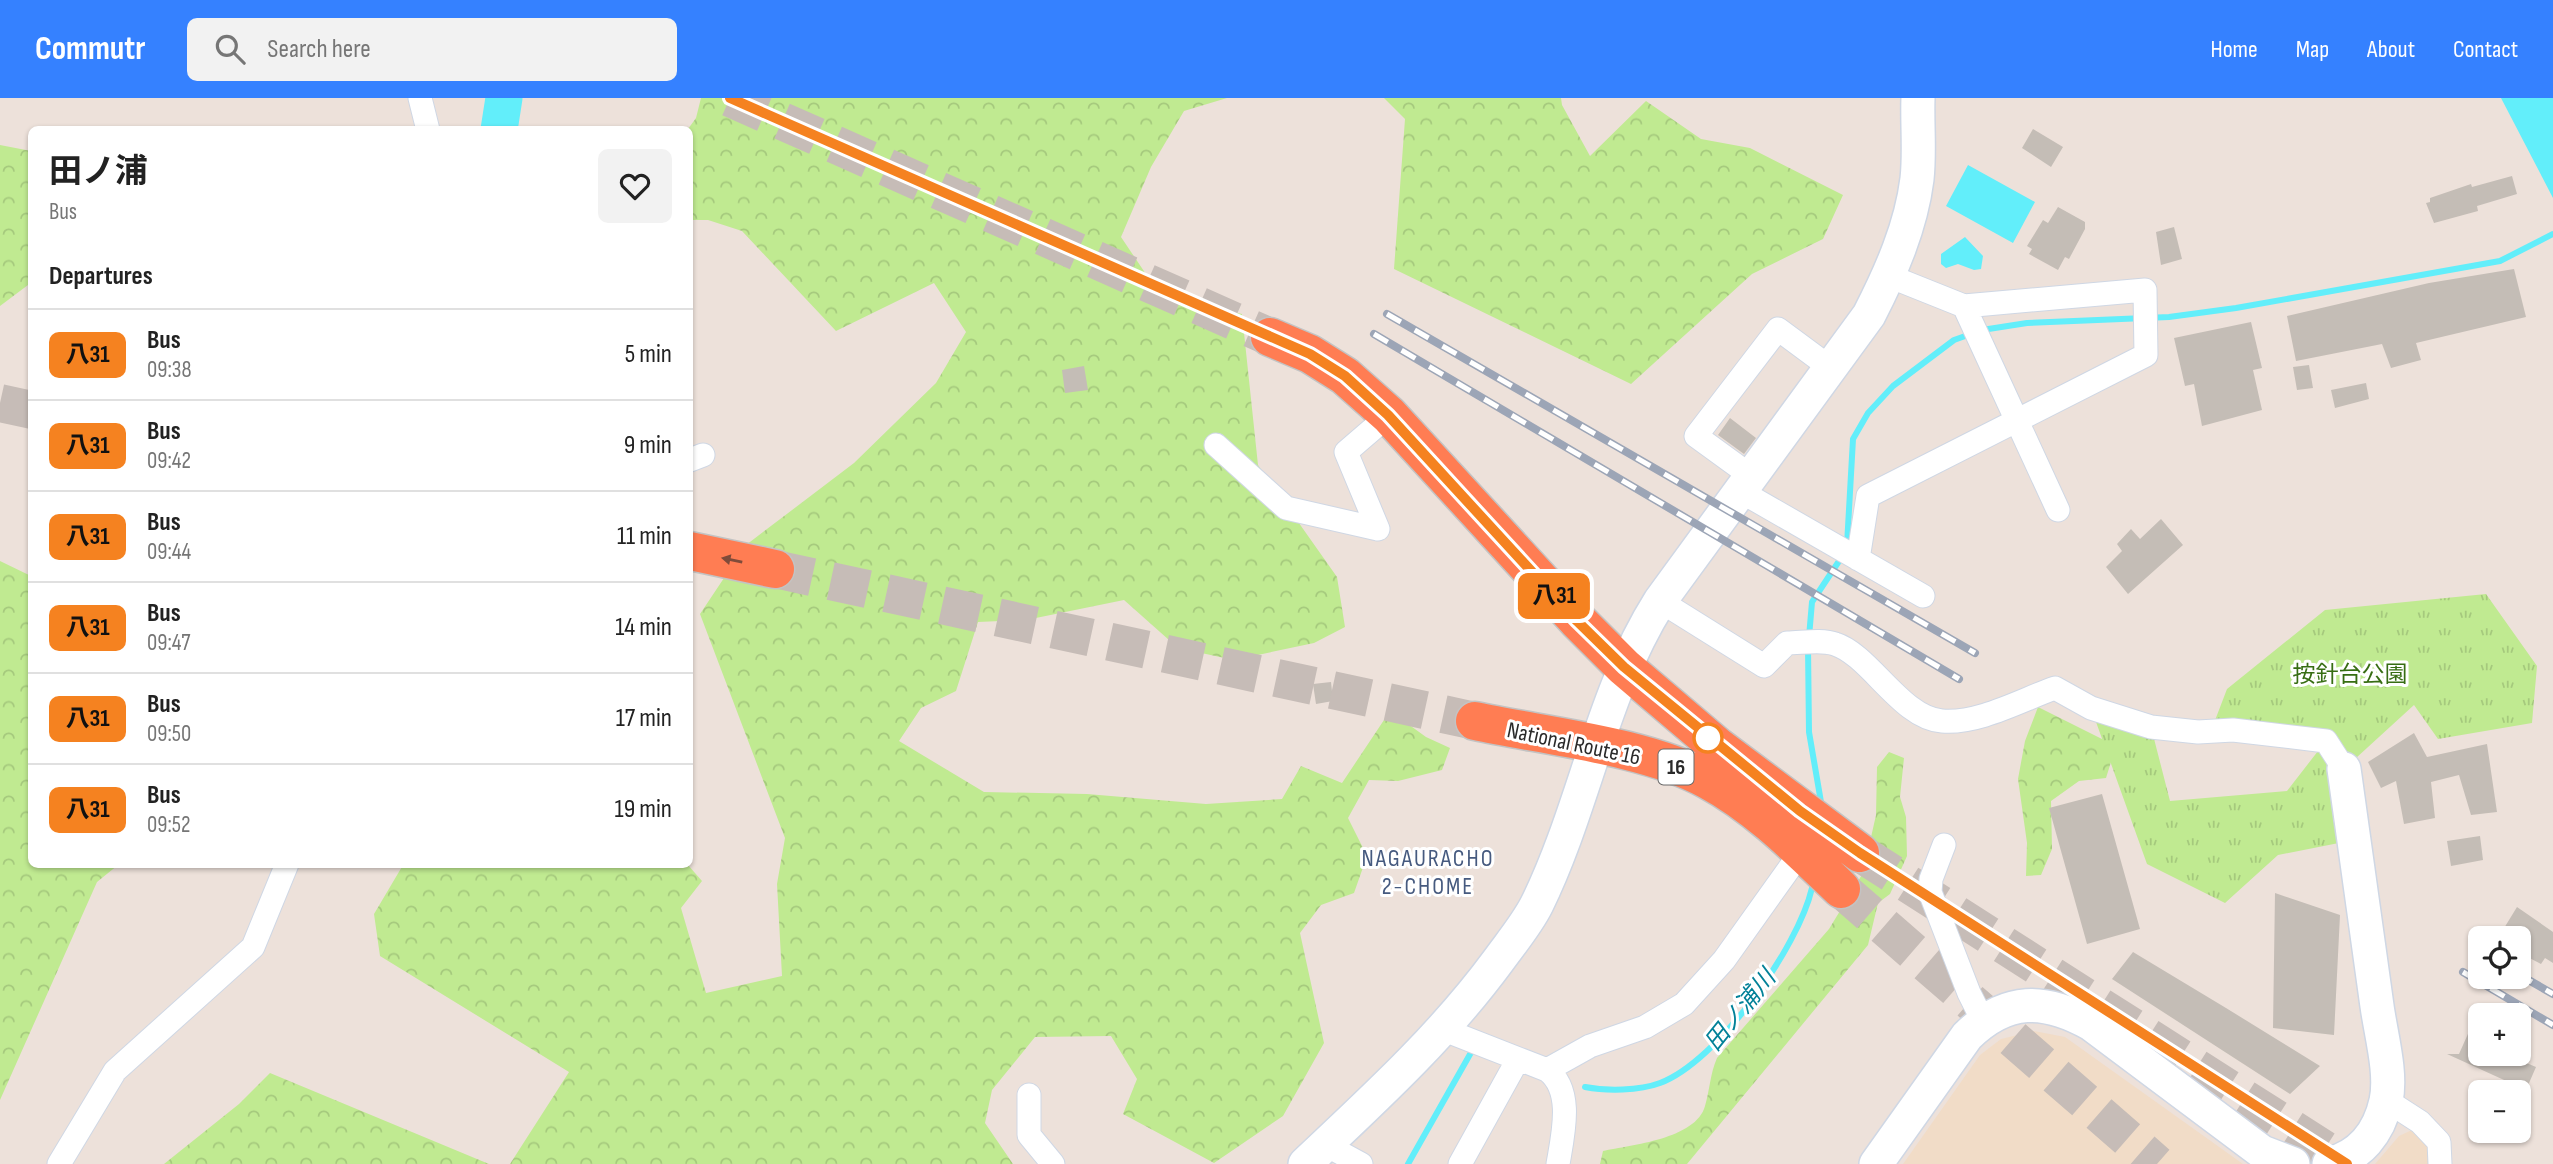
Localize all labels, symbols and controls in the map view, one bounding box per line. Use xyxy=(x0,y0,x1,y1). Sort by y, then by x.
search box xyxy=(187,18,677,81)
text: Commutr xyxy=(35,29,145,69)
icon: search xyxy=(211,30,249,68)
text: Search here xyxy=(267,34,371,65)
text: Home xyxy=(2210,35,2258,64)
text: Map xyxy=(2296,35,2329,64)
text: About xyxy=(2367,35,2415,64)
text: Contact xyxy=(2453,35,2518,64)
button: heart xyxy=(598,149,672,223)
text: 田ノ浦 xyxy=(49,152,148,192)
text: Bus xyxy=(49,198,77,226)
text: Departures xyxy=(49,261,153,292)
text: Bus xyxy=(147,325,181,356)
text: 5 min xyxy=(625,339,672,370)
text: 八31 xyxy=(65,340,110,369)
text: 09:38 xyxy=(147,356,192,384)
text: Bus xyxy=(147,416,181,447)
text: 9 min xyxy=(624,430,672,461)
text: 八31 xyxy=(65,431,110,460)
text: 09:42 xyxy=(147,447,191,475)
text: Bus xyxy=(147,507,181,538)
text: 11 min xyxy=(617,521,672,552)
text: 八31 xyxy=(65,522,110,551)
text: 09:44 xyxy=(147,538,191,566)
one-way arrow xyxy=(721,555,743,566)
line badge: 八31 xyxy=(1514,573,1594,619)
text: 八31 xyxy=(1532,581,1576,610)
text: Bus xyxy=(147,598,181,629)
text: 14 min xyxy=(615,612,672,643)
text: 八31 xyxy=(65,613,110,642)
text: 09:47 xyxy=(147,629,190,657)
park label: 按針台公園 xyxy=(2293,661,2408,689)
text: Bus xyxy=(147,689,181,720)
text: 17 min xyxy=(616,703,672,734)
text: 八31 xyxy=(65,704,110,733)
street label: National Route 16 xyxy=(1505,716,1643,772)
text: 09:50 xyxy=(147,720,191,748)
unlabelled marker xyxy=(1693,723,1723,753)
road number: 16 xyxy=(1658,750,1694,784)
text: Bus xyxy=(147,780,181,811)
text: 19 min xyxy=(615,794,672,825)
text: 八31 xyxy=(65,795,110,824)
text: 09:52 xyxy=(147,811,191,839)
district label: NAGAURACHO 2-CHOME xyxy=(1362,844,1494,901)
map controls xyxy=(2468,926,2531,1143)
button: locate xyxy=(2468,926,2531,989)
water label: 田ノ浦川 xyxy=(1699,962,1784,1057)
button: + xyxy=(2468,1003,2531,1066)
button: − xyxy=(2468,1080,2531,1143)

